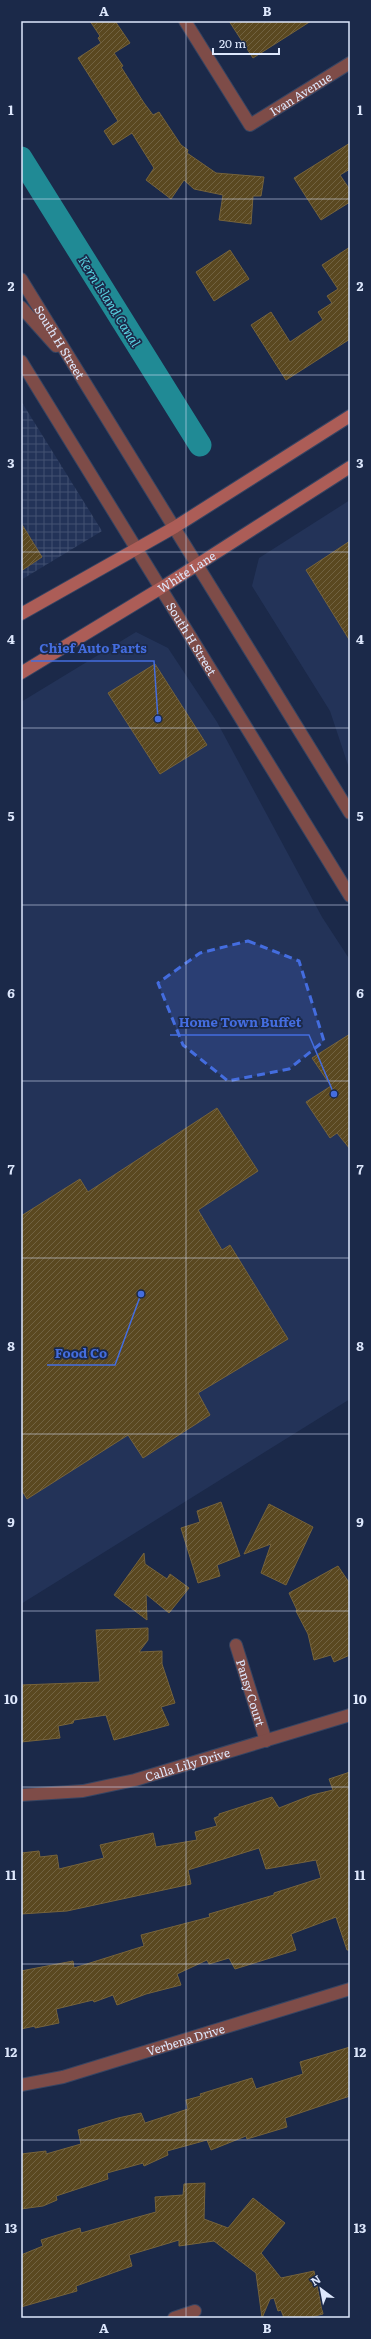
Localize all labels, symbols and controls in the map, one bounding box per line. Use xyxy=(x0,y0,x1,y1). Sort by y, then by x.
text: A xyxy=(99,1,109,20)
text: B xyxy=(263,1,272,20)
scale bar xyxy=(213,30,279,56)
text: 20 m xyxy=(219,34,246,52)
street label: Ivan Avenue xyxy=(266,68,335,120)
text: 1 xyxy=(8,100,14,119)
text: 1 xyxy=(357,100,363,119)
water label: Kern Island Canal xyxy=(74,252,146,350)
text: 2 xyxy=(8,276,15,295)
text: 2 xyxy=(357,276,364,295)
street label: South H Street xyxy=(30,302,89,382)
text: 3 xyxy=(7,453,15,472)
text: 3 xyxy=(356,453,364,472)
street label: White Lane xyxy=(154,546,219,597)
street label: South H Street xyxy=(162,598,221,679)
text: 4 xyxy=(7,629,15,648)
text: 4 xyxy=(356,629,364,648)
callout: Chief Auto Parts xyxy=(31,636,154,661)
text: Chief Auto Parts xyxy=(39,638,147,657)
text: 5 xyxy=(7,806,15,825)
text: 5 xyxy=(356,806,364,825)
text: 6 xyxy=(7,983,15,1002)
text: 6 xyxy=(356,983,364,1002)
callout: Home Town Buffet xyxy=(170,1010,309,1035)
text: Home Town Buffet xyxy=(179,1012,302,1031)
text: 7 xyxy=(7,1159,15,1178)
text: 7 xyxy=(356,1159,364,1178)
text: 8 xyxy=(7,1336,15,1355)
text: 8 xyxy=(356,1336,364,1355)
callout: Food Co xyxy=(47,1340,115,1365)
text: Food Co xyxy=(55,1343,107,1362)
text: 9 xyxy=(7,1512,15,1531)
text: 9 xyxy=(356,1512,364,1531)
street label: Pansy Court xyxy=(232,1657,270,1729)
text: 10 xyxy=(4,1689,18,1708)
text: 10 xyxy=(353,1689,367,1708)
street label: Calla Lily Drive xyxy=(143,1743,232,1785)
text: 11 xyxy=(6,1865,17,1884)
text: 11 xyxy=(355,1865,366,1884)
street label: Verbena Drive xyxy=(144,2019,227,2060)
text: 12 xyxy=(5,2042,17,2061)
text: 12 xyxy=(354,2042,366,2061)
text: 13 xyxy=(5,2218,17,2237)
text: 13 xyxy=(354,2218,366,2237)
north arrow xyxy=(301,2269,341,2309)
text: N xyxy=(307,2270,323,2289)
text: A xyxy=(99,2318,109,2337)
text: B xyxy=(263,2318,272,2337)

